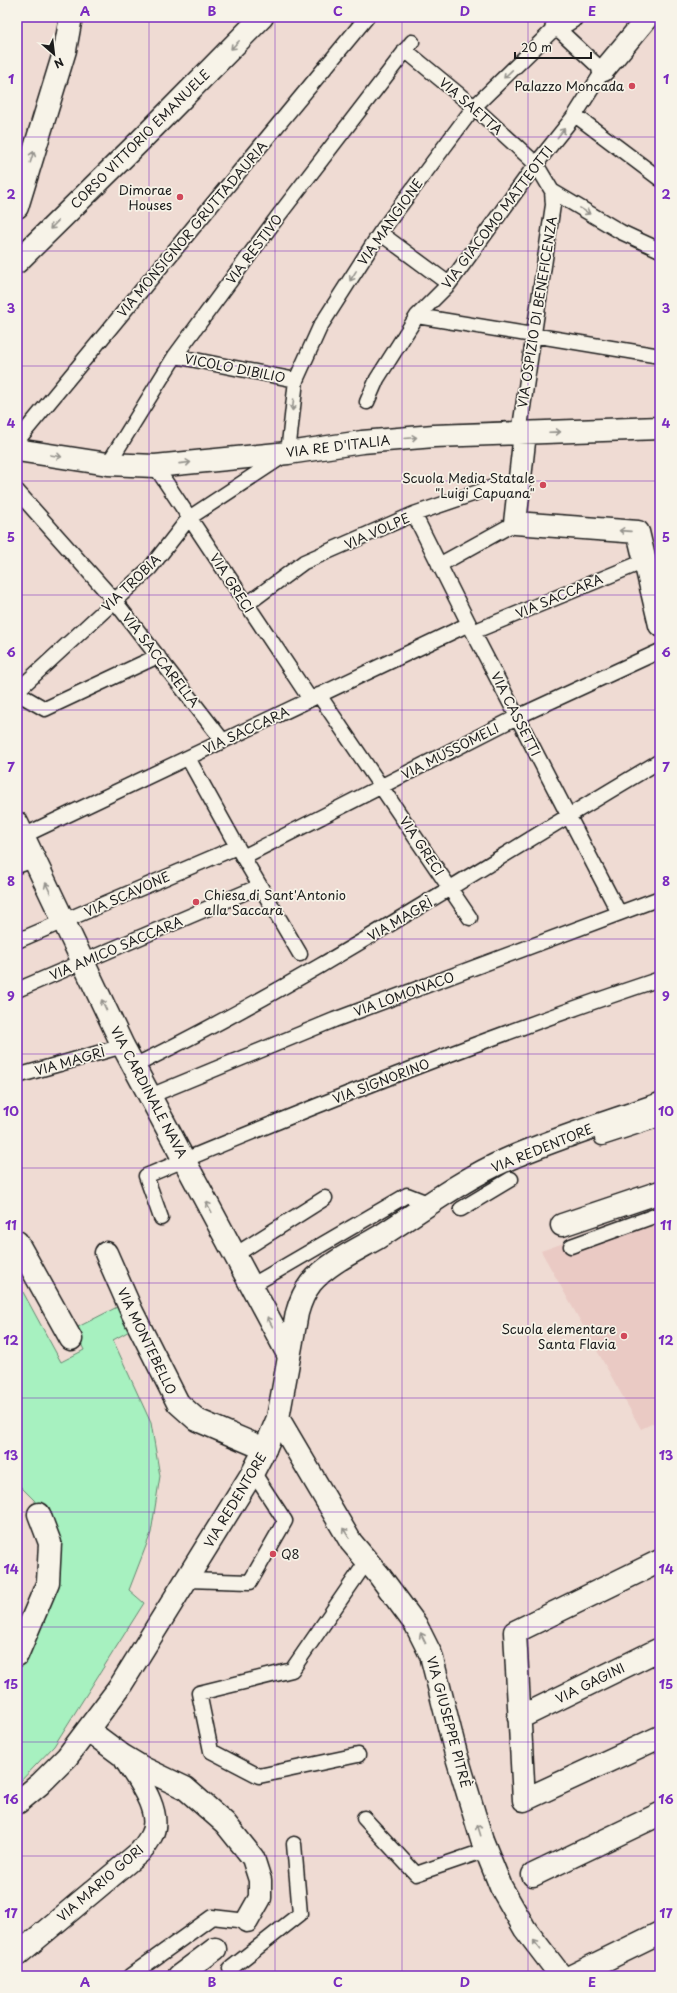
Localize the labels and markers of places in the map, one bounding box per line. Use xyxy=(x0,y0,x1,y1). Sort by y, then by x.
place label: Palazzo Moncada xyxy=(514,76,625,95)
marker: Palazzo Moncada xyxy=(627,81,637,91)
place label: Dimorae Houses xyxy=(119,180,172,214)
marker: Dimorae Houses xyxy=(175,192,185,202)
place label: Scuola Media Statale "Luigi Capuana" xyxy=(402,468,535,502)
marker: Scuola Media Statale "Luigi Capuana" xyxy=(538,480,548,490)
place label: Chiesa di Sant'Antonio alla Saccara xyxy=(204,885,346,919)
marker: Chiesa di Sant'Antonio alla Saccara xyxy=(191,897,201,907)
place label: Scuola elementare Santa Flavia xyxy=(501,1319,617,1353)
marker: Scuola elementare Santa Flavia xyxy=(619,1331,629,1341)
place label: Q8 xyxy=(281,1544,300,1563)
marker: Q8 xyxy=(268,1549,278,1559)

